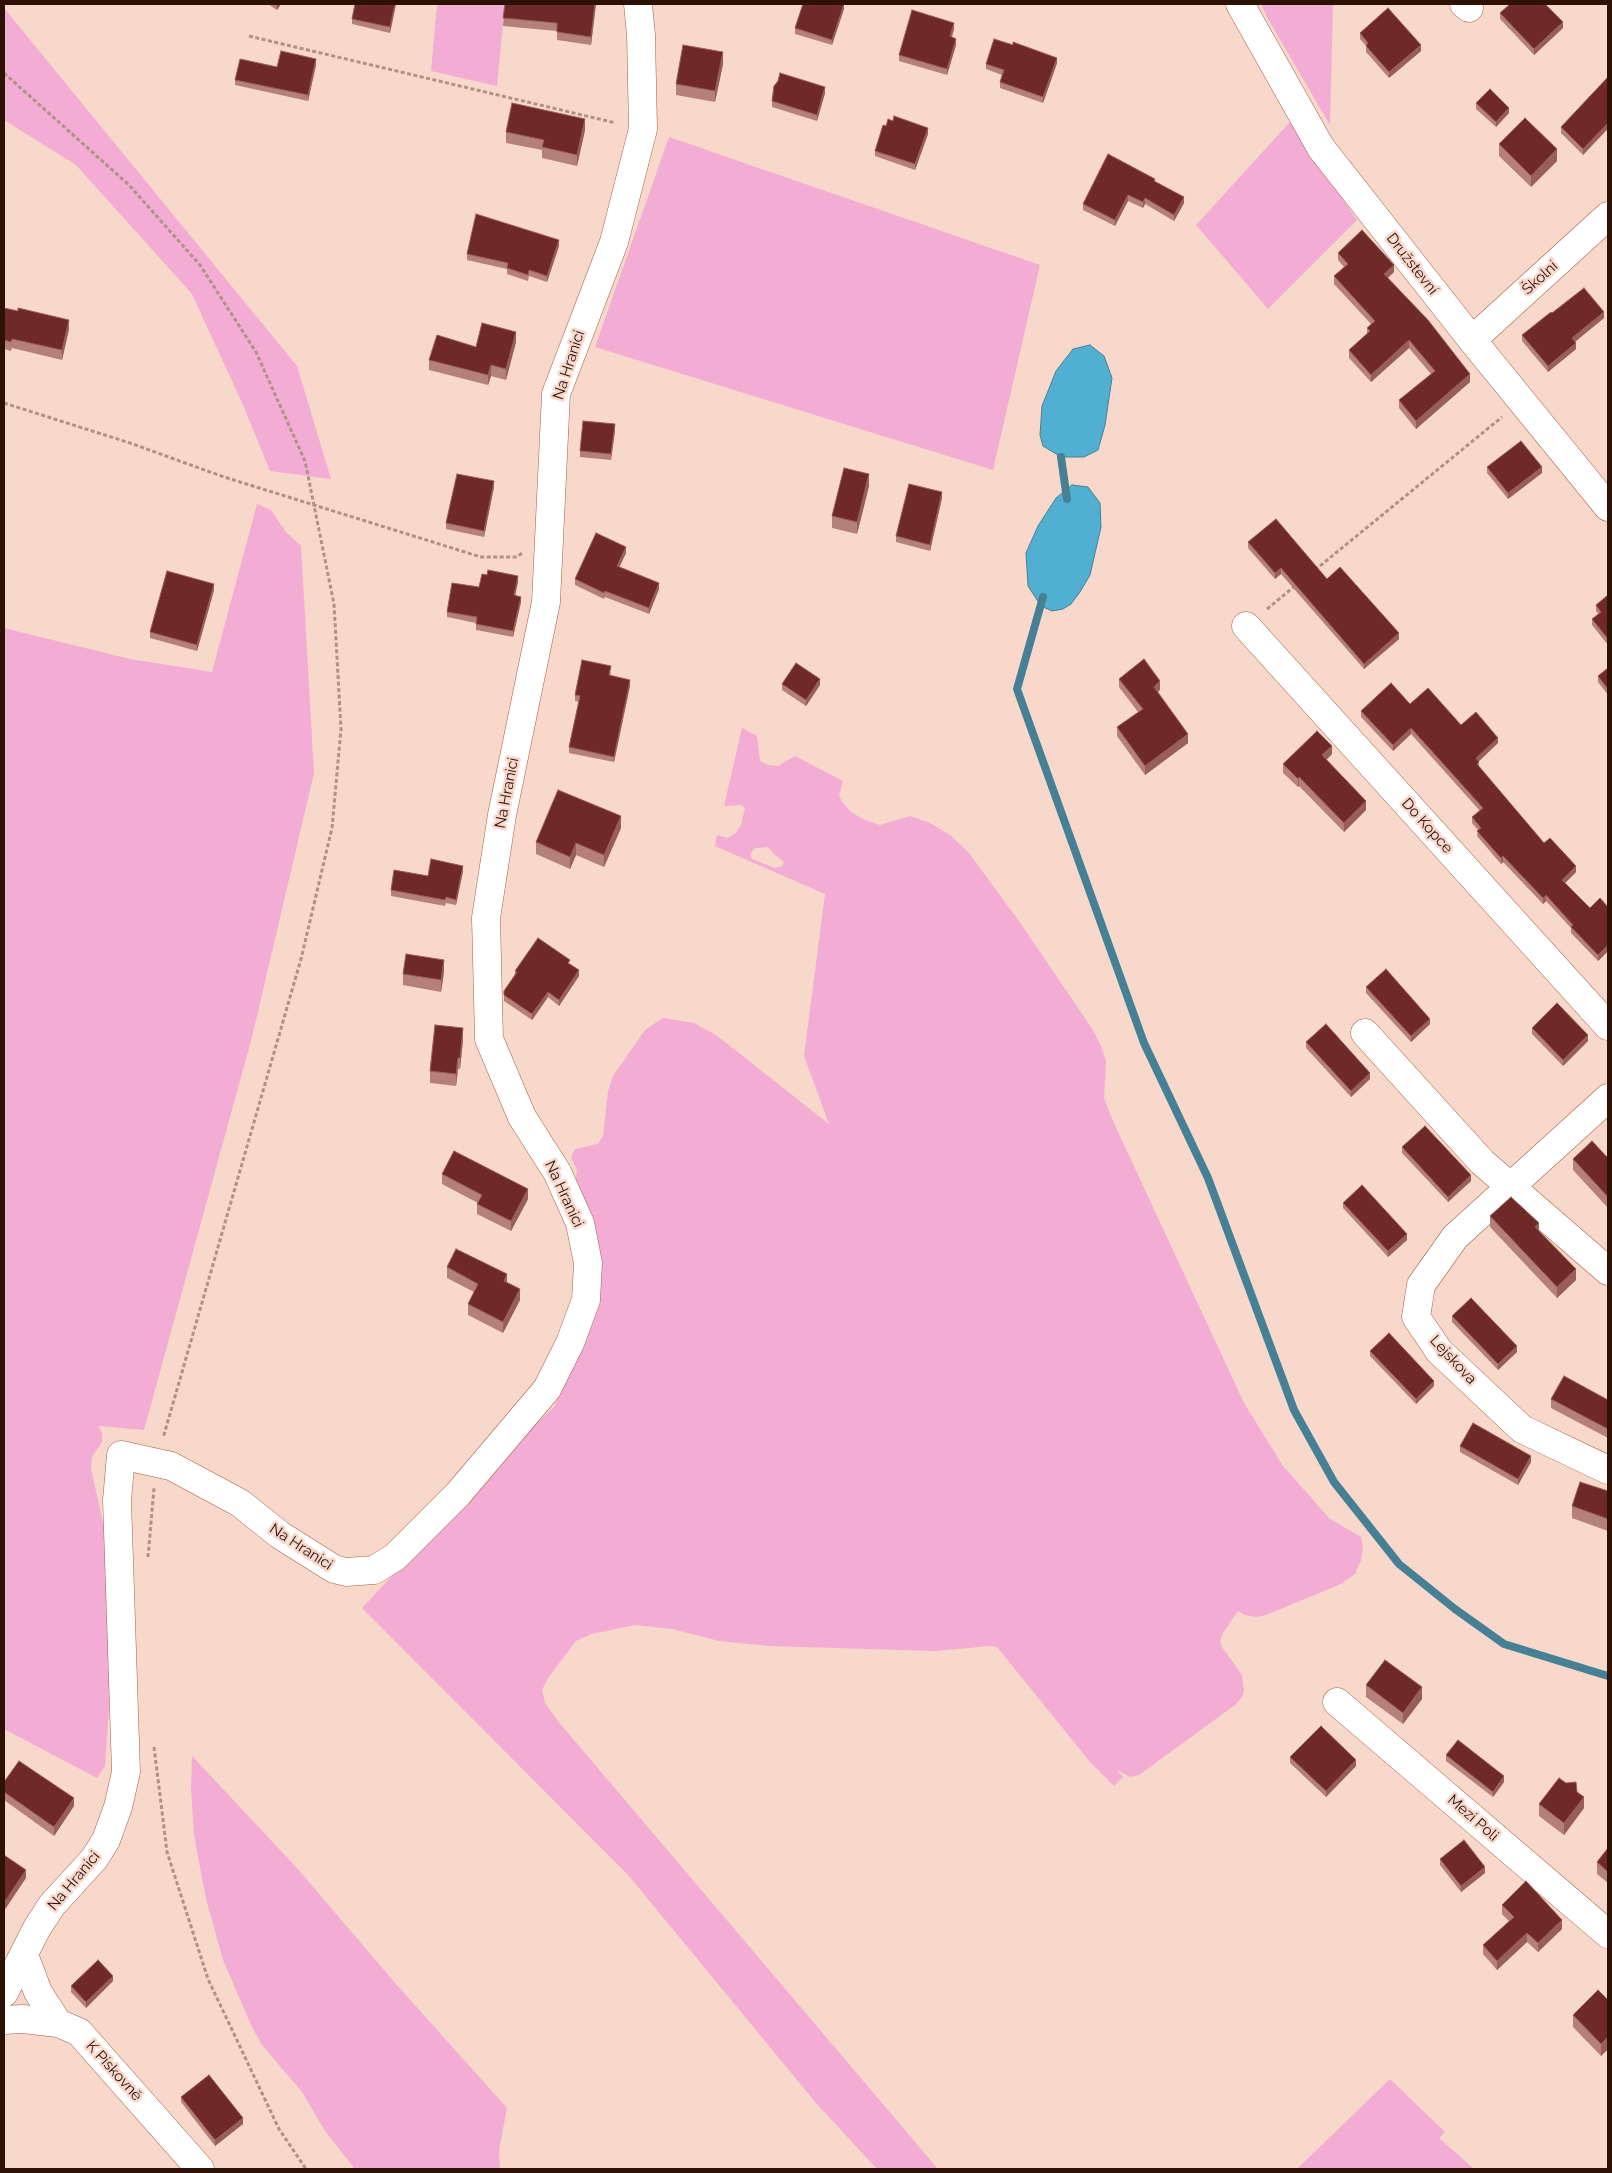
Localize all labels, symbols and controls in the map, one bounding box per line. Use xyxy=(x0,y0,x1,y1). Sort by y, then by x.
street label: Družstevní xyxy=(1382,230,1442,298)
street label: Školní xyxy=(1518,257,1562,299)
street label: Na Hranici xyxy=(549,328,589,402)
street label: Na Hranici xyxy=(491,756,523,830)
street label: Do Kopce xyxy=(1398,795,1456,857)
street label: Na Hranici xyxy=(541,1158,587,1230)
street label: Lejskova xyxy=(1426,1332,1480,1388)
street label: Na Hranici xyxy=(266,1520,336,1574)
street label: Mezi Poli xyxy=(1444,1791,1502,1845)
street label: Na Hranici xyxy=(44,1848,104,1914)
street label: K Pískovně xyxy=(82,2037,146,2105)

